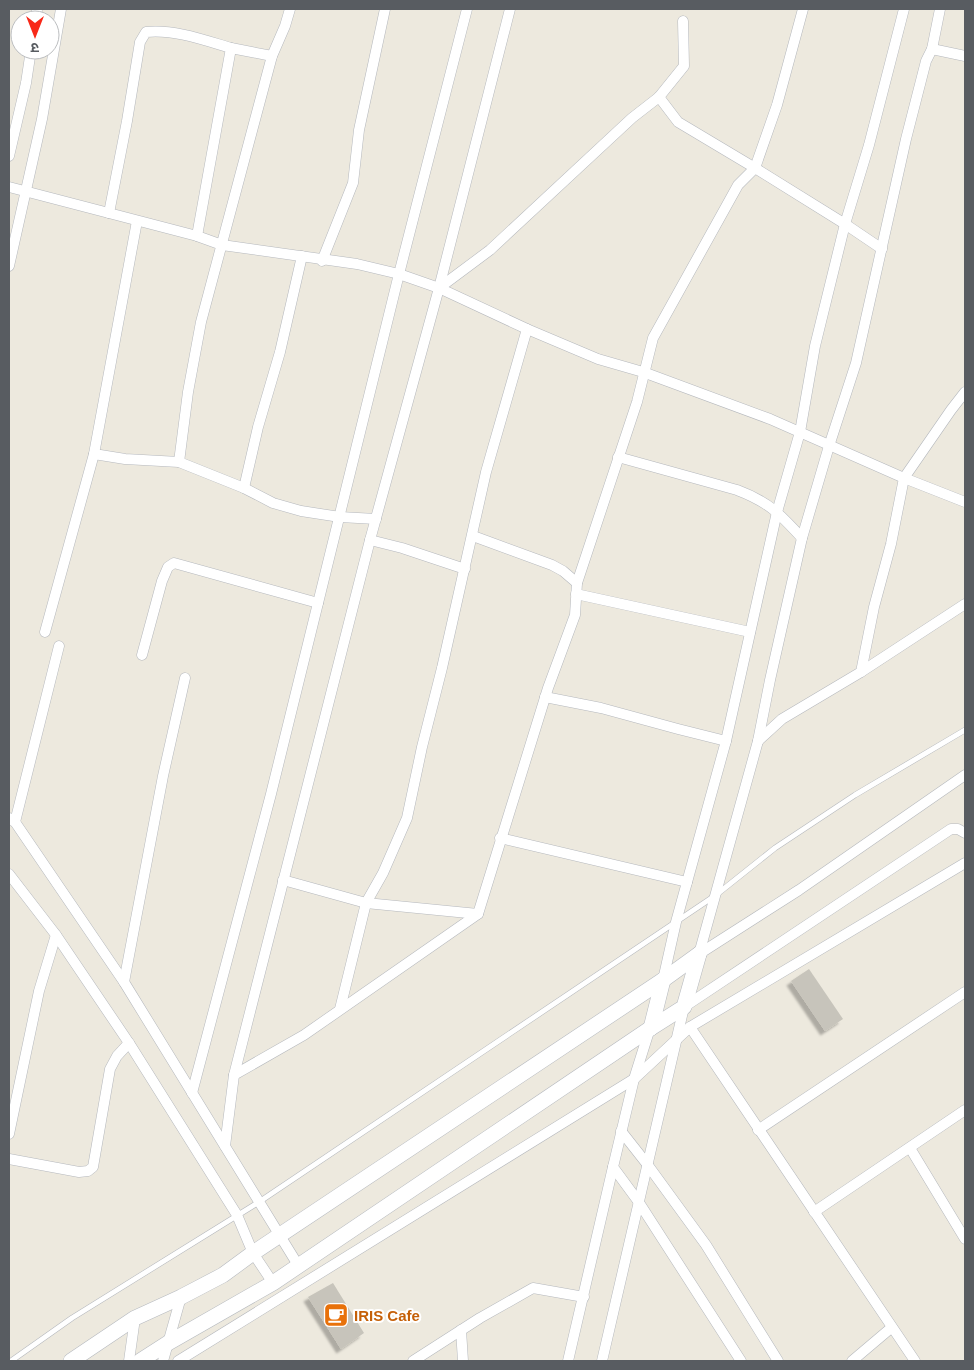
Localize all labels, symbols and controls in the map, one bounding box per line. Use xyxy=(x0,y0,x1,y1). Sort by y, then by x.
north arrow xyxy=(10,10,60,60)
text: उ xyxy=(30,40,39,56)
cafe icon: IRIS Cafe xyxy=(323,1302,349,1328)
place label: IRIS Cafe xyxy=(354,1307,420,1324)

